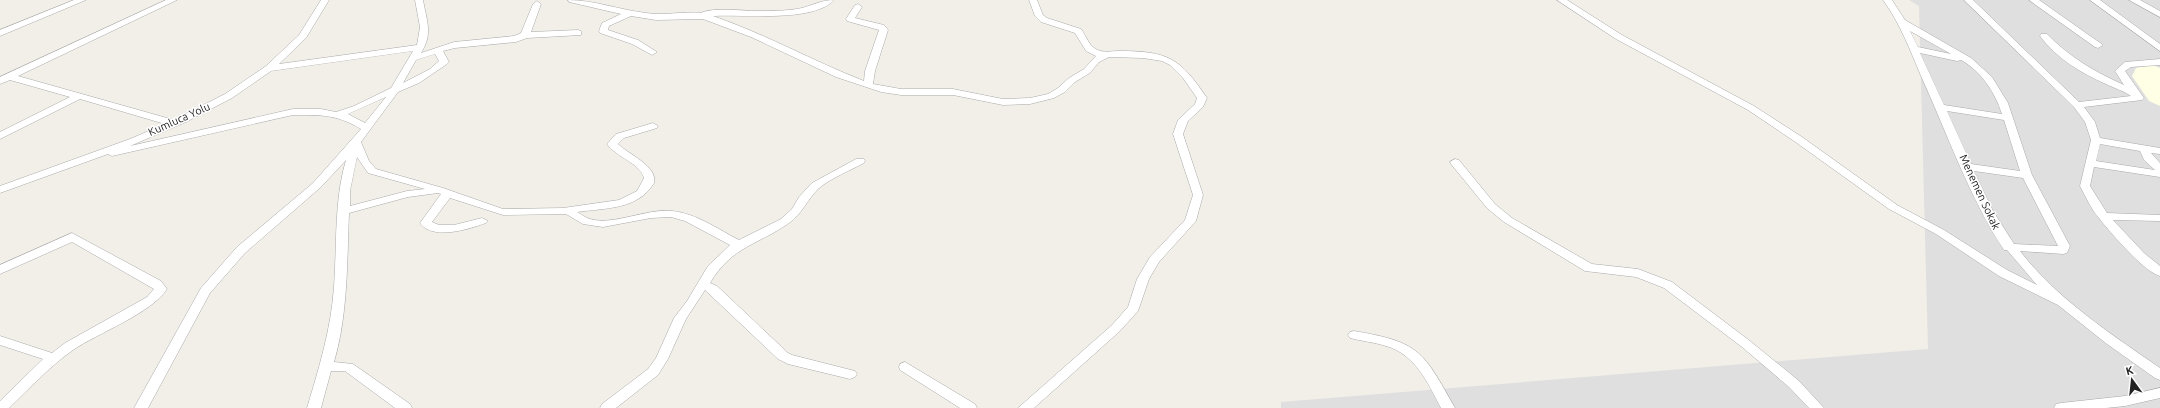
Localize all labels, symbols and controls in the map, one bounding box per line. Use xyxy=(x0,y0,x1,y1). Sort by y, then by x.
street label: Kumluca Yolu xyxy=(146,100,212,138)
street label: Menemen Sokak xyxy=(1957,153,2003,232)
north arrow xyxy=(2112,360,2152,400)
text: K xyxy=(2124,363,2135,377)

